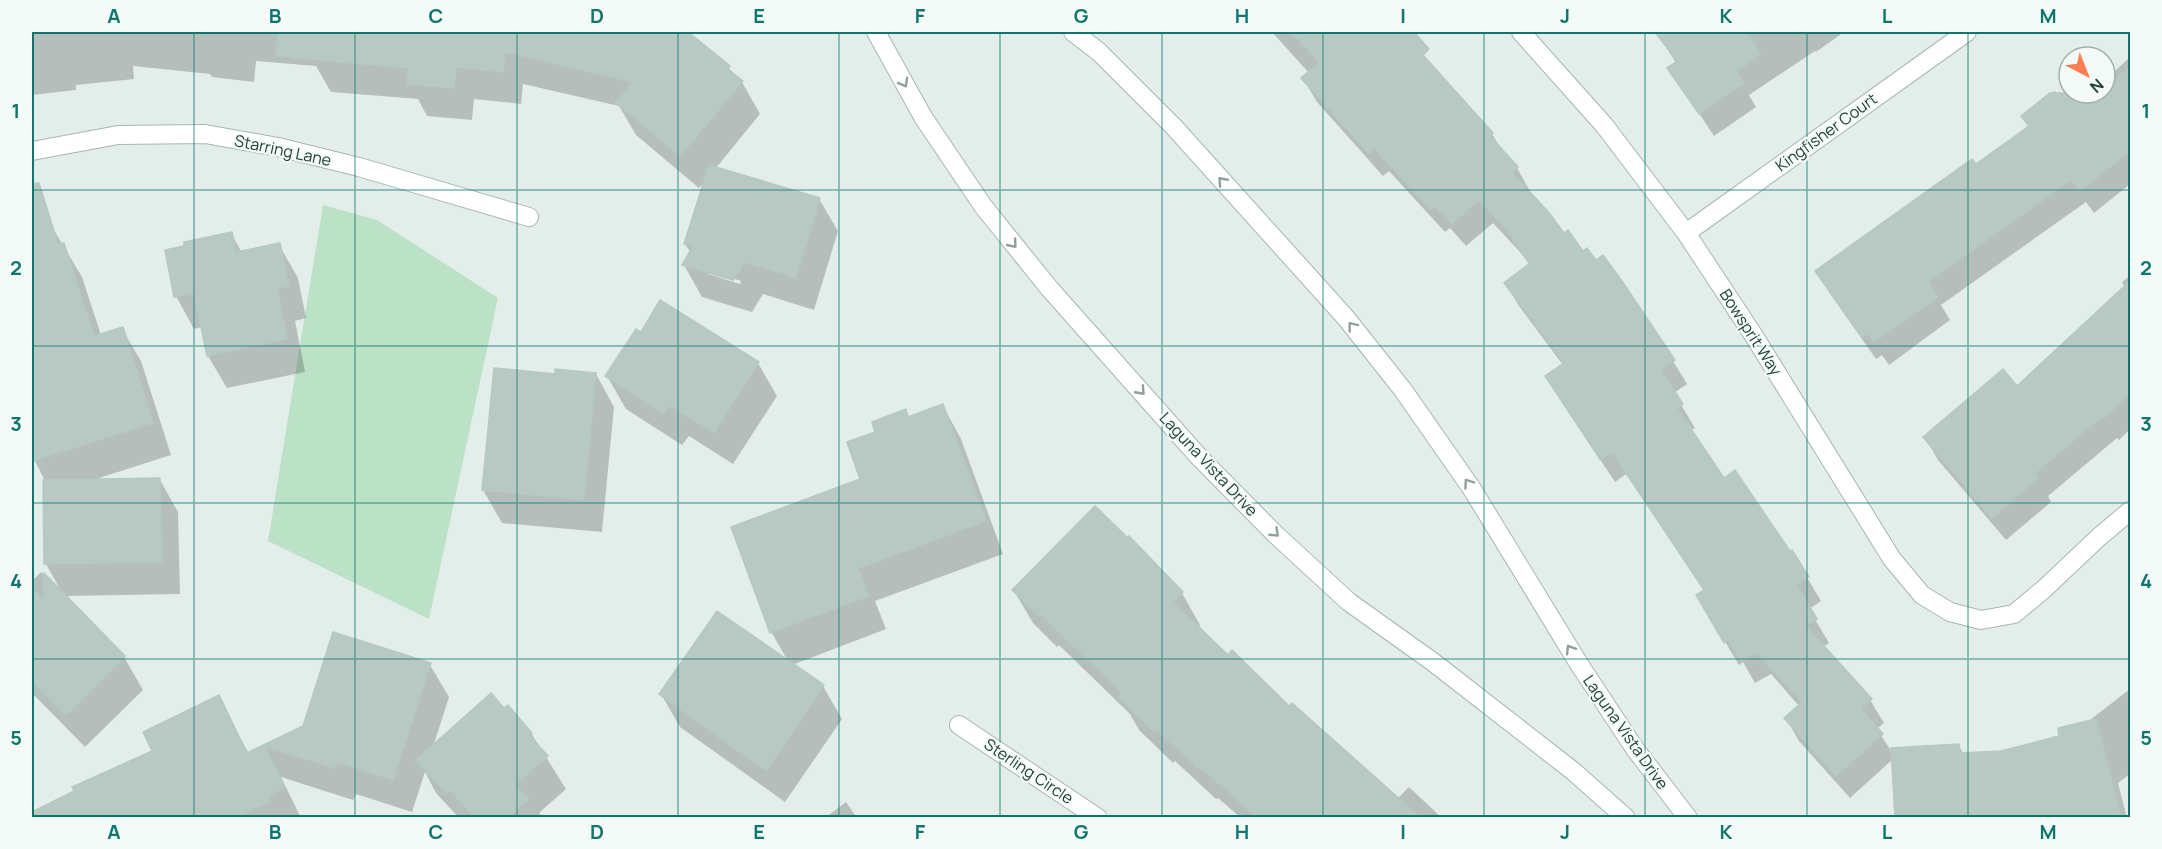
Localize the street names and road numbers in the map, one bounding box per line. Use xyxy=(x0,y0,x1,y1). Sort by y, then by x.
street label: Kingfisher Court xyxy=(1771,88,1881,176)
street label: Starring Lane xyxy=(233,129,333,171)
street label: Bowsprit Way xyxy=(1715,284,1787,380)
street label: Laguna Vista Drive xyxy=(1155,407,1263,521)
street label: Laguna Vista Drive xyxy=(1578,670,1674,794)
street label: Sterling Circle xyxy=(980,733,1078,809)

